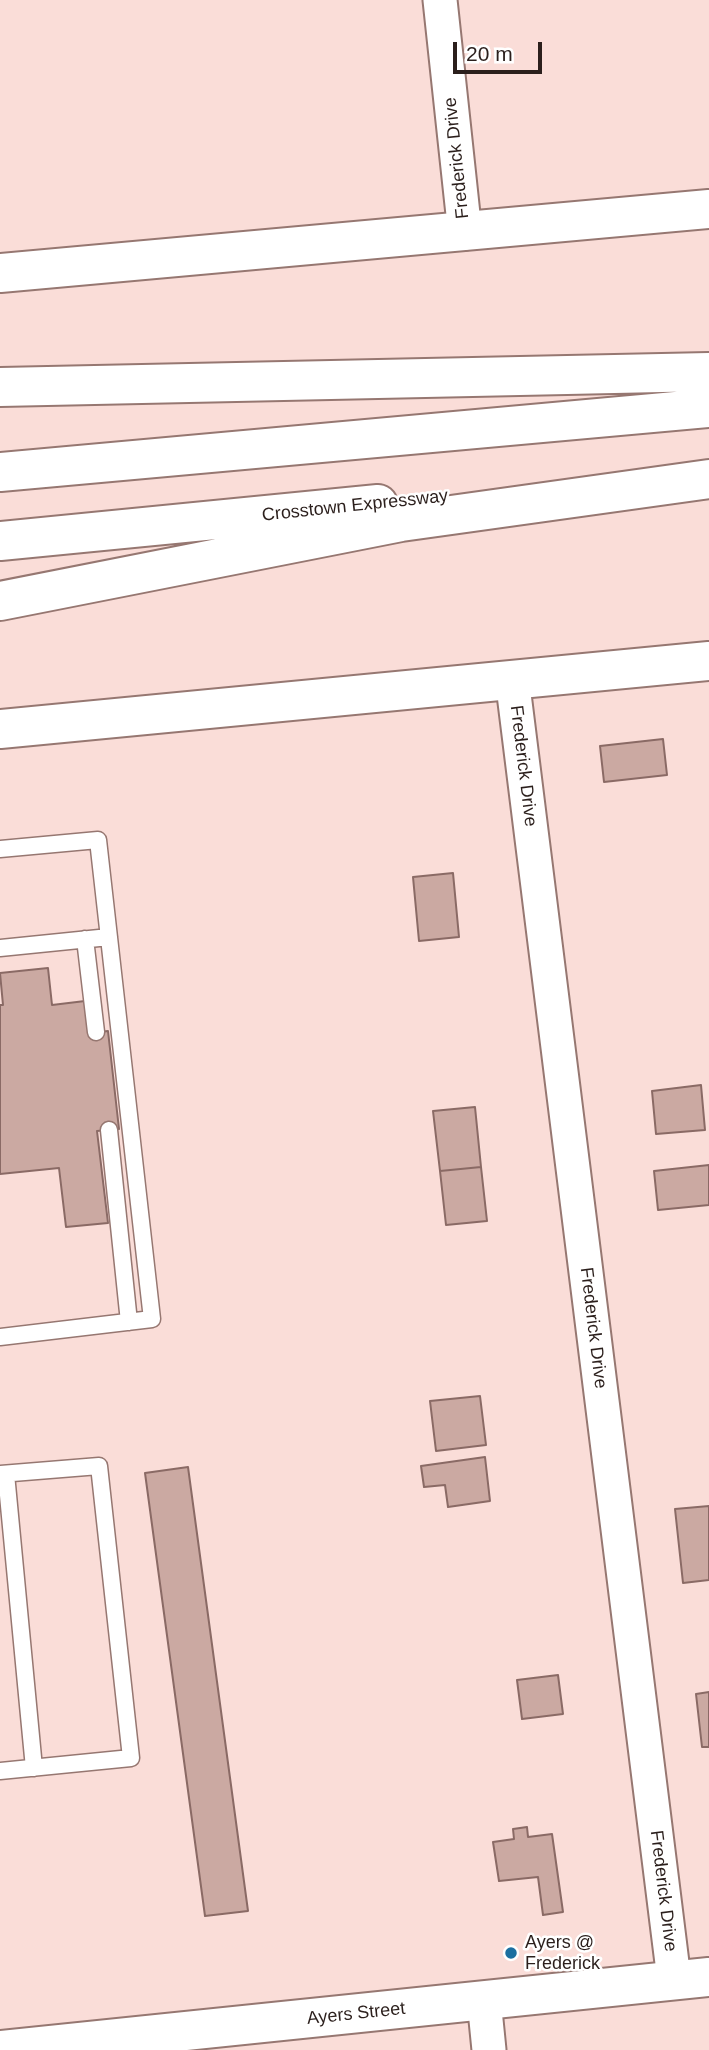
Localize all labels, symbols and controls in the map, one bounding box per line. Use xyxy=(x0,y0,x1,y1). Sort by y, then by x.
scale bar xyxy=(457,28,546,72)
text: 20 m xyxy=(466,42,513,65)
street label: Frederick Drive xyxy=(440,96,474,220)
street label: Crosstown Expressway xyxy=(261,485,449,527)
street label: Frederick Drive xyxy=(505,704,541,828)
street label: Frederick Drive xyxy=(575,1266,611,1390)
street label: Frederick Drive xyxy=(645,1829,681,1953)
place label: Ayers @ Frederick xyxy=(525,1932,600,1974)
marker: Ayers @ Frederick xyxy=(503,1945,519,1961)
street label: Ayers Street xyxy=(306,1998,406,2030)

